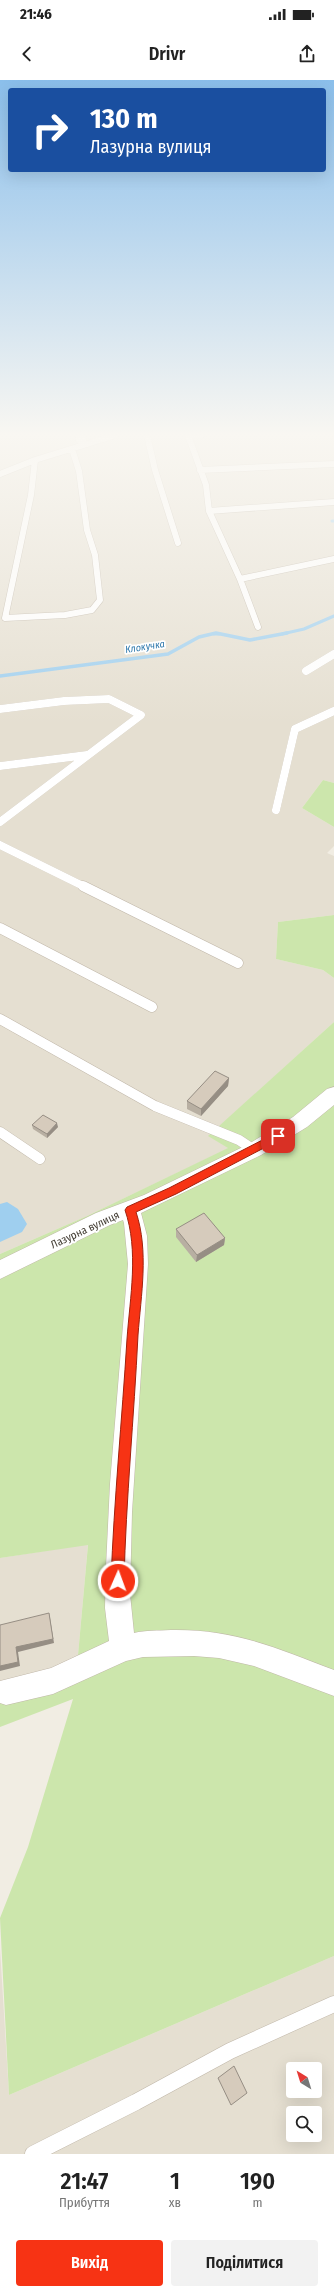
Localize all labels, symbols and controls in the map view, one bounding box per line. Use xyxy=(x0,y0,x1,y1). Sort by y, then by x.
text: 21:46 xyxy=(20,5,52,23)
icon: back xyxy=(16,43,38,65)
text: Drivr xyxy=(149,43,185,65)
icon: share xyxy=(296,43,318,65)
text: 130 m xyxy=(90,102,158,135)
icon: right xyxy=(24,104,76,156)
text: Лазурна вулиця xyxy=(90,136,211,158)
water label: Клокучка xyxy=(124,638,166,656)
pin xyxy=(261,1119,295,1153)
icon: arrive xyxy=(267,1125,289,1147)
street label: Лазурна вулиця xyxy=(49,1208,121,1252)
position arrow xyxy=(97,1560,139,1602)
north arrow xyxy=(286,2062,322,2098)
map controls xyxy=(286,2062,322,2142)
button: search xyxy=(286,2106,322,2142)
text: 21:47 xyxy=(61,2167,108,2195)
text: 1 xyxy=(170,2167,180,2195)
text: 190 xyxy=(240,2167,275,2195)
text: Прибуття xyxy=(59,2195,110,2210)
text: хв xyxy=(169,2195,181,2210)
text: m xyxy=(253,2195,263,2210)
button: Вихід xyxy=(16,2240,163,2286)
button: Поділитися xyxy=(171,2240,318,2286)

